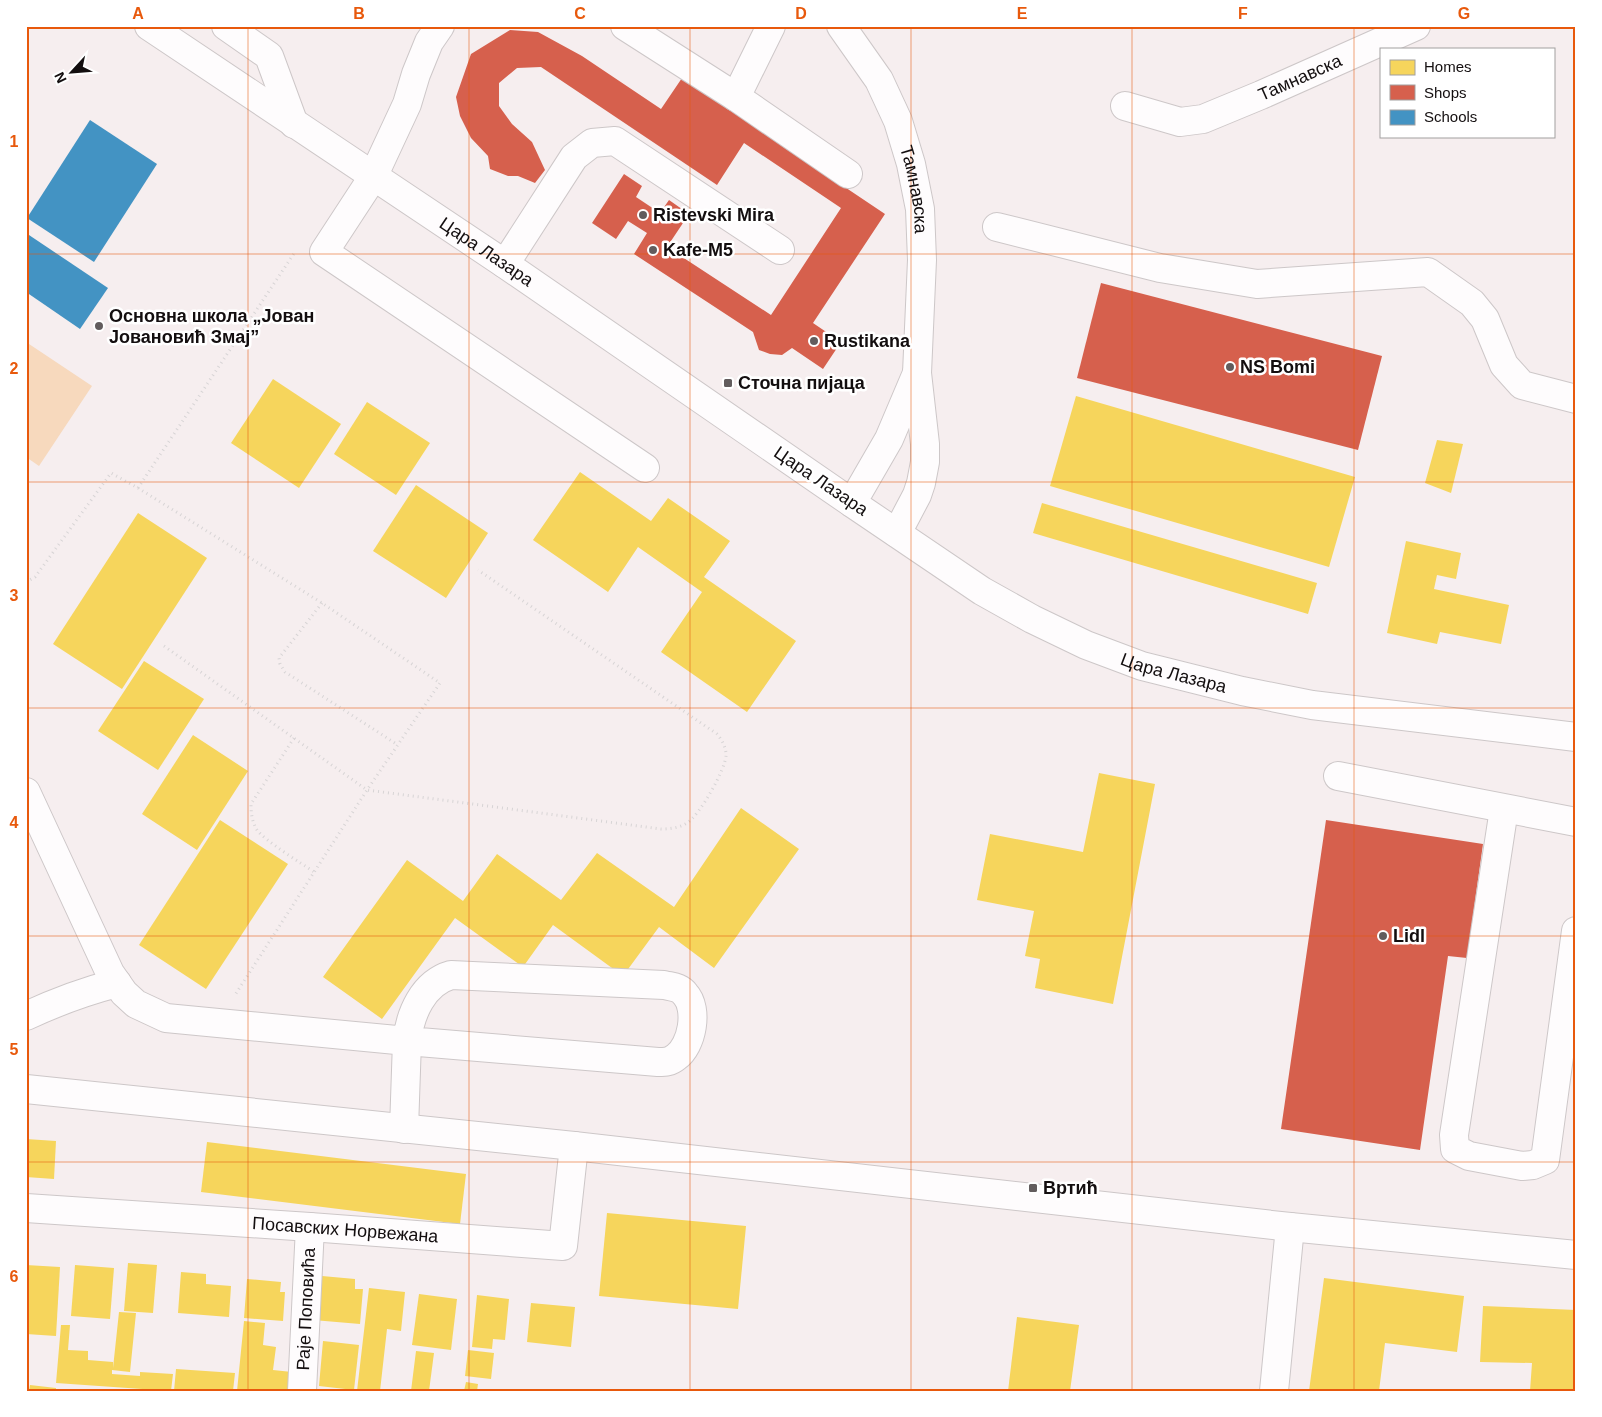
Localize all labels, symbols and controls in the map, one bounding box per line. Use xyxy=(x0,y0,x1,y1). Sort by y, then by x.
text: A xyxy=(132,5,144,22)
text: B xyxy=(353,5,365,22)
text: C xyxy=(574,5,586,22)
text: D xyxy=(795,5,807,22)
text: E xyxy=(1017,5,1028,22)
text: F xyxy=(1238,5,1248,22)
text: G xyxy=(1458,5,1470,22)
north arrow xyxy=(48,48,98,98)
legend xyxy=(1380,48,1554,138)
street label: Тамнавска xyxy=(1255,50,1346,105)
text: Homes xyxy=(1424,58,1472,75)
text: N xyxy=(51,70,70,86)
text: Shops xyxy=(1424,84,1467,101)
text: Schools xyxy=(1424,108,1477,125)
text: 1 xyxy=(10,133,19,150)
street label: Тамнавска xyxy=(896,143,931,235)
place label: Ristevski Mira xyxy=(653,205,775,225)
marker: Ristevski Mira xyxy=(637,209,649,221)
street label: Цара Лазара xyxy=(436,213,538,291)
place label: Kafe-M5 xyxy=(663,240,733,260)
marker: Kafe-M5 xyxy=(647,244,659,256)
place label: Основна школа „Јован Јовановић Змај” xyxy=(109,306,314,347)
marker: Основна школа „Јован Јовановић Змај” xyxy=(93,320,105,332)
place label: Rustikana xyxy=(824,331,911,351)
marker: Rustikana xyxy=(808,335,820,347)
place label: NS Bomi xyxy=(1240,357,1315,377)
text: 2 xyxy=(10,360,19,377)
marker: NS Bomi xyxy=(1224,361,1236,373)
place label: Сточна пијаца xyxy=(738,373,866,393)
marker: Сточна пијаца xyxy=(722,377,734,389)
street label: Цара Лазара xyxy=(770,442,872,520)
text: 3 xyxy=(10,587,19,604)
street label: Цара Лазара xyxy=(1118,649,1229,697)
text: 4 xyxy=(10,814,19,831)
place label: Lidl xyxy=(1393,926,1425,946)
marker: Lidl xyxy=(1377,930,1389,942)
text: 5 xyxy=(10,1041,19,1058)
place label: Вртић xyxy=(1043,1178,1098,1198)
marker: Вртић xyxy=(1027,1182,1039,1194)
street label: Посавских Норвежана xyxy=(252,1213,440,1247)
street label: Раје Поповића xyxy=(293,1246,319,1371)
text: 6 xyxy=(10,1268,19,1285)

